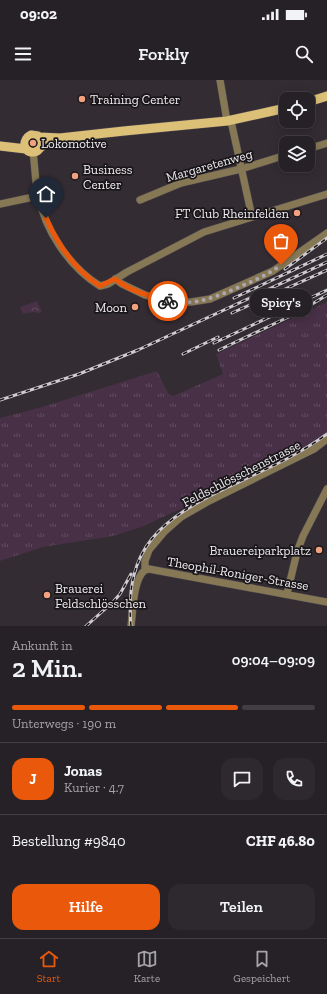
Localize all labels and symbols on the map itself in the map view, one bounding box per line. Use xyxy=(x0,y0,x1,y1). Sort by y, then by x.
place label: Training Center xyxy=(90,92,180,107)
marker: Training Center xyxy=(77,94,87,104)
place label: Lokomotive xyxy=(41,136,107,151)
marker: Lokomotive xyxy=(28,138,38,148)
street label: Margaretenweg xyxy=(164,146,254,185)
place label: Business Center xyxy=(83,162,133,192)
marker: Business Center xyxy=(70,171,80,181)
pin xyxy=(29,177,63,218)
place label: FT Club Rheinfelden xyxy=(175,206,290,221)
marker: FT Club Rheinfelden xyxy=(292,208,302,218)
pin xyxy=(264,224,298,265)
courier xyxy=(148,281,188,321)
callout: Spicy's xyxy=(250,289,312,317)
place label: Moon xyxy=(95,300,128,315)
marker: Moon xyxy=(130,302,140,312)
street label: Feldschlösschenstrasse xyxy=(180,437,303,510)
place label: Brauereiparkplatz xyxy=(209,543,311,558)
marker: Brauereiparkplatz xyxy=(314,545,324,555)
street label: Theophil-Roniger-Strasse xyxy=(166,554,310,593)
place label: Brauerei Feldschlösschen xyxy=(55,581,147,611)
marker: Brauerei Feldschlösschen xyxy=(42,590,52,600)

